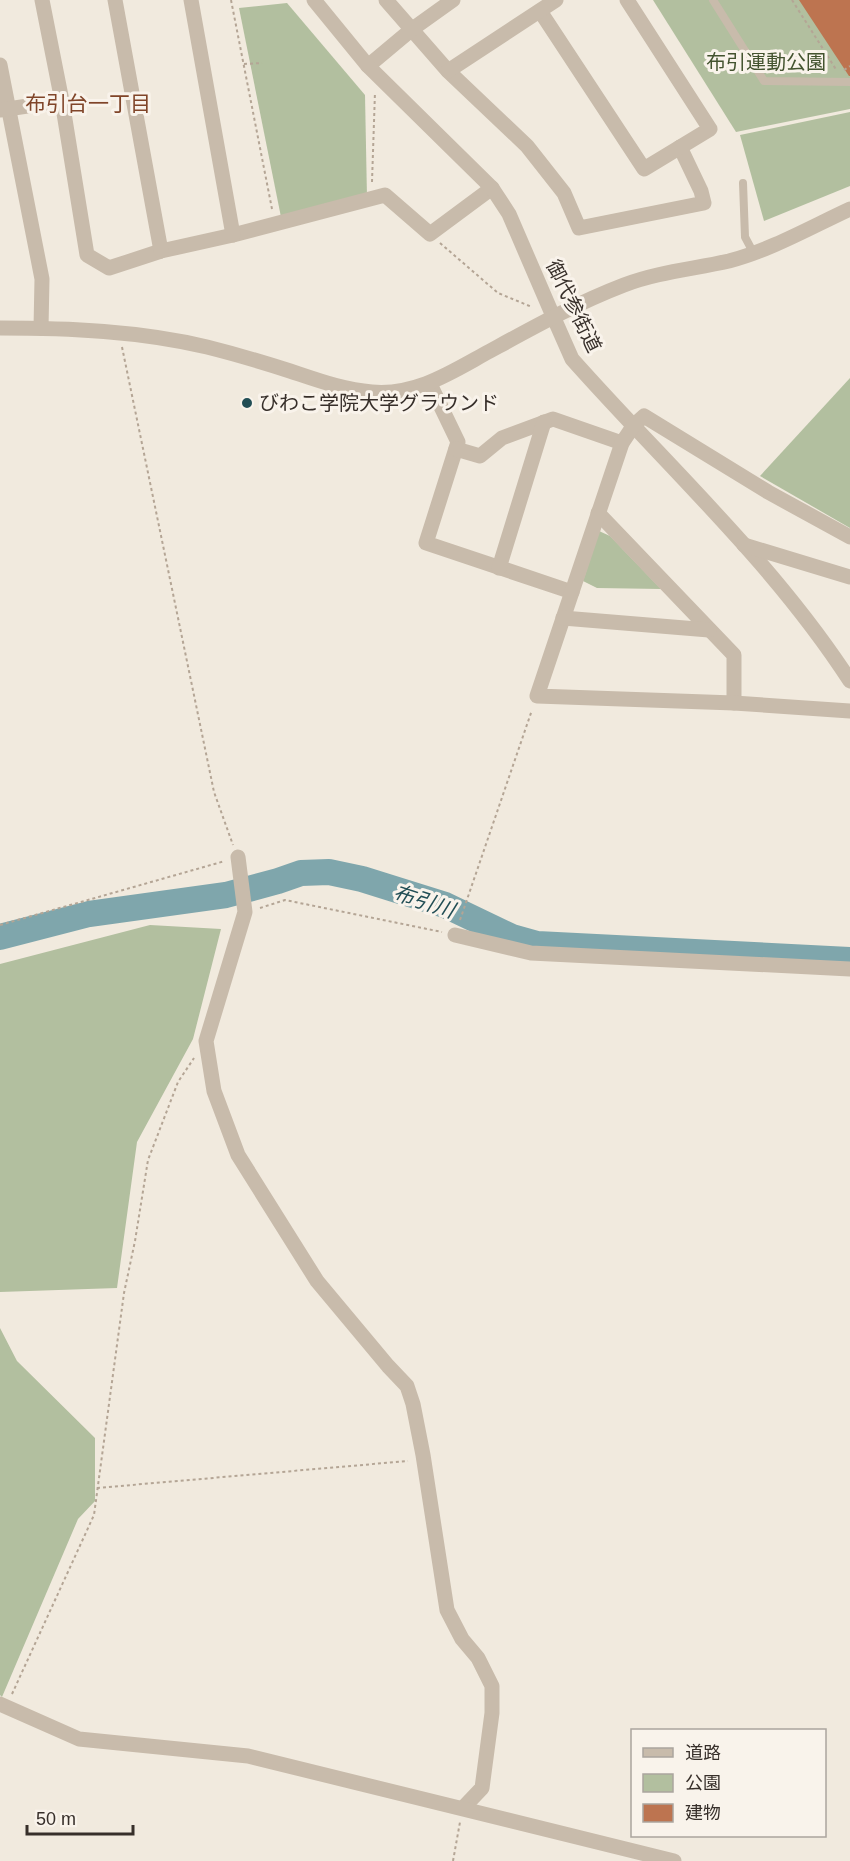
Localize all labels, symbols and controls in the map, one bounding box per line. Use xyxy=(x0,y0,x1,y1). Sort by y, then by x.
park label: 布引運動公園 xyxy=(706,51,826,73)
district label: 布引台一丁目 xyxy=(25,92,151,115)
street label: 御代参街道 xyxy=(542,256,606,356)
place label: びわこ学院大学グラウンド xyxy=(259,392,499,414)
marker: びわこ学院大学グラウンド xyxy=(240,396,254,410)
water label: 布引川 xyxy=(390,880,459,922)
legend xyxy=(631,1729,826,1837)
text: 道路 xyxy=(685,1743,721,1763)
text: 公園 xyxy=(685,1773,721,1793)
scale bar xyxy=(27,1798,134,1836)
text: 建物 xyxy=(685,1803,721,1823)
text: 50 m xyxy=(36,1809,76,1829)

